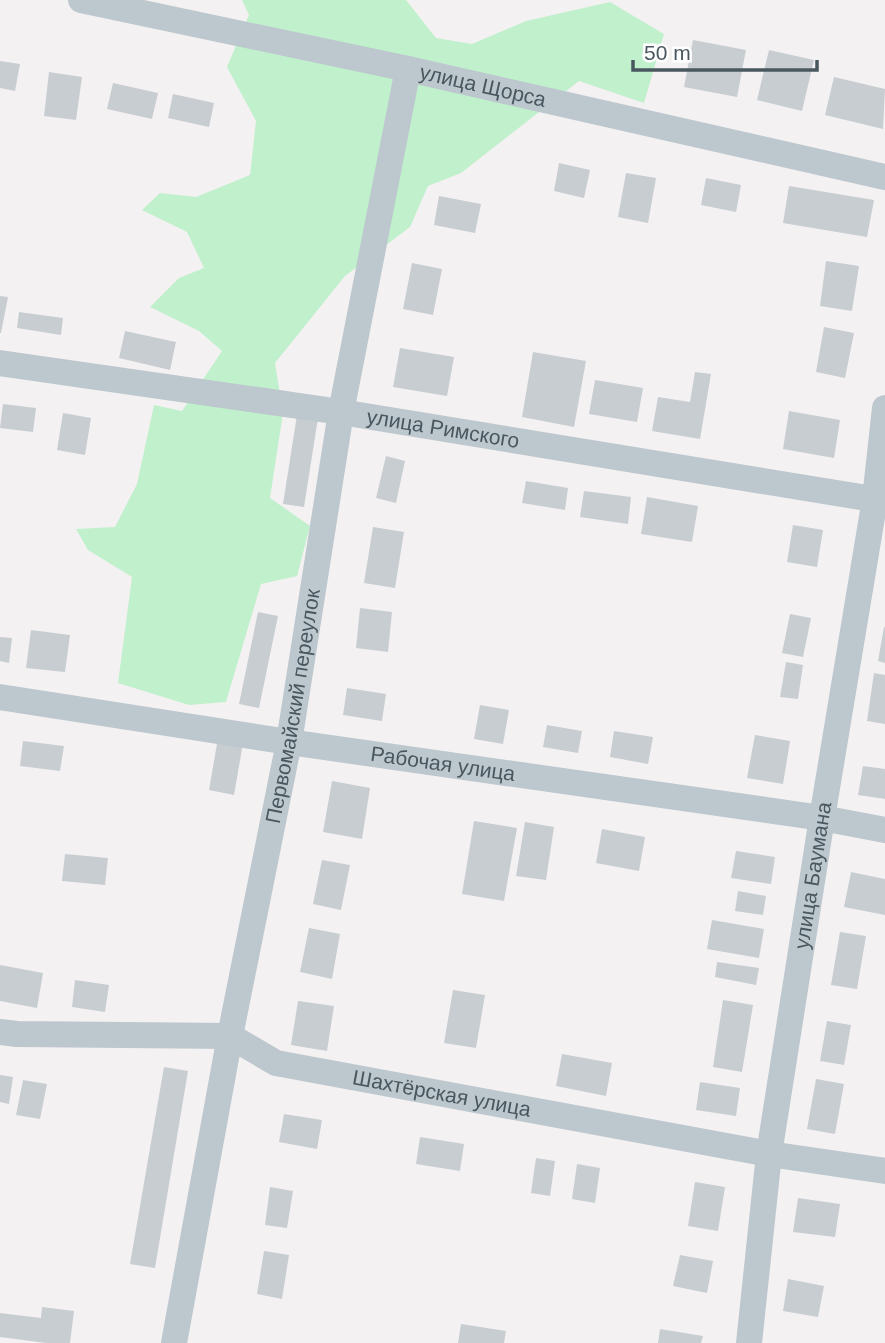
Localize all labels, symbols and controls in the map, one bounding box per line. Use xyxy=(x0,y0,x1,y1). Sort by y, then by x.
scale bar xyxy=(633,28,817,72)
text: 50 m xyxy=(644,41,691,64)
street label: улица Щорса xyxy=(418,60,549,111)
street label: улица Римского xyxy=(365,404,521,452)
street label: Первомайский переулок xyxy=(261,586,324,825)
street label: Рабочая улица xyxy=(369,742,517,785)
street label: улица Баумана xyxy=(790,800,836,951)
street label: Шахтёрская улица xyxy=(351,1065,533,1121)

